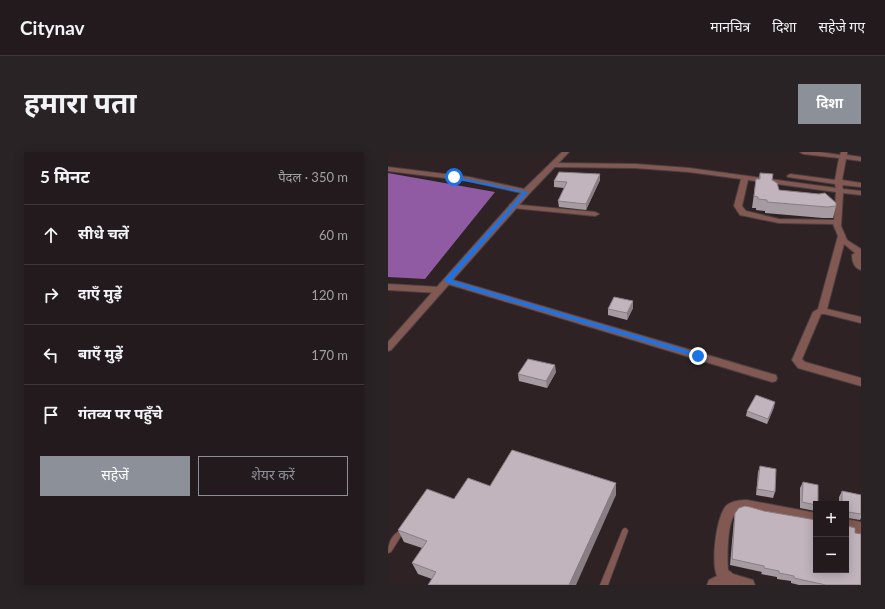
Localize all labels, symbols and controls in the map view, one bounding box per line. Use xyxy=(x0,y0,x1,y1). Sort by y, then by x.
text: Citynav xyxy=(20,16,85,39)
text: मानचित्र xyxy=(710,18,750,35)
text: दिशा xyxy=(772,18,797,35)
text: सहेजे गए xyxy=(819,18,865,35)
button: दिशा xyxy=(798,84,861,124)
text: हमारा पता xyxy=(24,85,137,119)
text: 5 मिनट xyxy=(40,166,90,187)
route start xyxy=(445,168,463,186)
text: पैदल · 350 m xyxy=(278,169,348,185)
icon: ahead xyxy=(40,224,62,246)
text: सीधे चलें xyxy=(78,224,129,242)
text: 60 m xyxy=(319,227,348,243)
icon: right xyxy=(40,284,62,306)
text: दाएँ मुड़ें xyxy=(78,284,122,302)
text: 120 m xyxy=(311,287,348,303)
icon: left xyxy=(40,344,62,366)
text: बाएँ मुड़ें xyxy=(78,344,123,362)
text: 170 m xyxy=(311,347,348,363)
route end xyxy=(689,347,707,365)
icon: arrive xyxy=(40,404,62,426)
text: गंतव्य पर पहुँचे xyxy=(78,404,162,422)
button: सहेजें xyxy=(40,456,190,496)
button: शेयर करें xyxy=(198,456,348,496)
map controls xyxy=(813,501,849,573)
button: + xyxy=(813,501,849,537)
button: − xyxy=(813,537,849,573)

